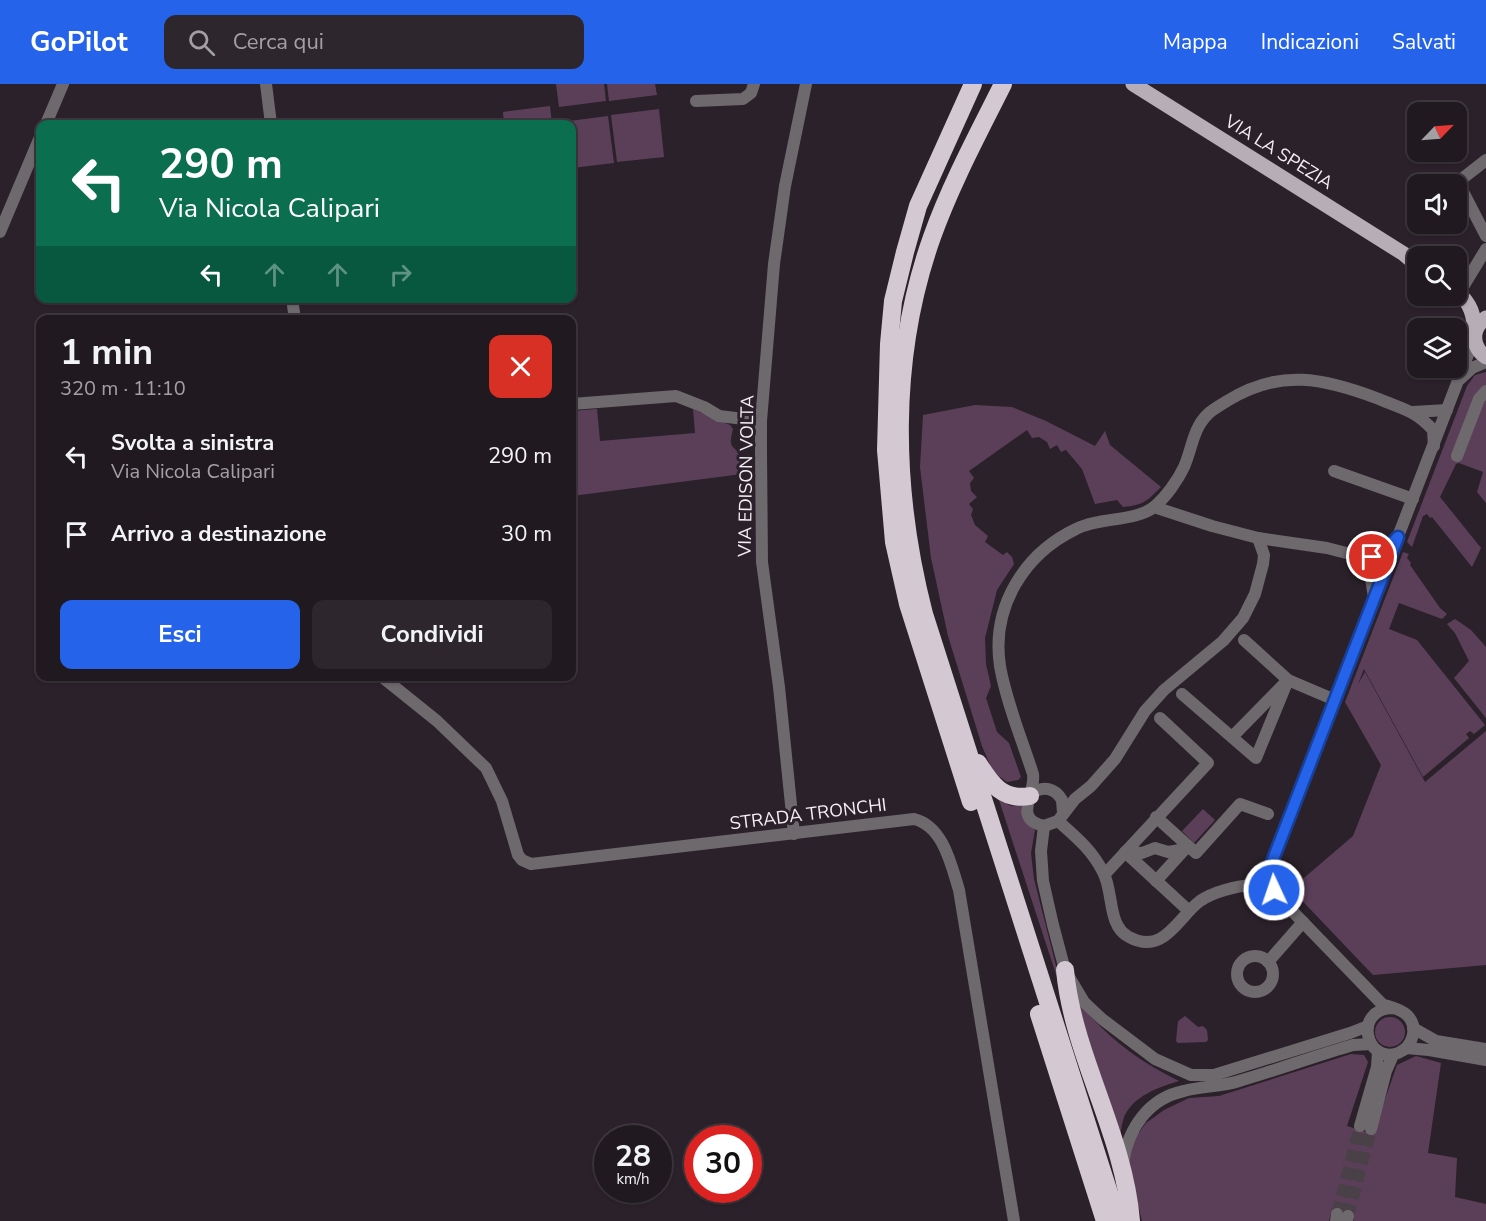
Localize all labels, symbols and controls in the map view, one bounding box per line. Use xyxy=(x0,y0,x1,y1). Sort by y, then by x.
search box xyxy=(164,15,584,69)
text: GoPilot xyxy=(30,23,128,61)
icon: search xyxy=(185,26,218,59)
text: Cerca qui xyxy=(233,27,324,57)
text: Mappa xyxy=(1163,28,1228,56)
text: Indicazioni xyxy=(1261,28,1359,56)
text: Salvati xyxy=(1392,28,1456,56)
north arrow xyxy=(1407,102,1467,162)
map controls xyxy=(1407,102,1467,378)
street label: VIA LA SPEZIA xyxy=(1220,109,1338,195)
text: 290 m xyxy=(159,136,283,193)
icon: left xyxy=(60,144,138,222)
button: sound xyxy=(1407,174,1467,234)
text: Via Nicola Calipari xyxy=(159,190,380,227)
button: search xyxy=(1407,246,1467,306)
icon: left xyxy=(195,258,228,291)
icon: ahead xyxy=(258,258,291,291)
icon: ahead xyxy=(321,258,354,291)
icon: right xyxy=(384,258,417,291)
button: layers xyxy=(1407,318,1467,378)
text: 1 min xyxy=(60,328,153,377)
button: close xyxy=(489,335,552,398)
text: 320 m · 11:10 xyxy=(60,375,186,402)
street label: VIA EDISON VOLTA xyxy=(733,395,759,558)
text: Svolta a sinistra xyxy=(111,428,274,458)
icon: left xyxy=(60,440,93,473)
text: 290 m xyxy=(488,441,552,471)
text: Via Nicola Calipari xyxy=(111,458,275,485)
icon: arrive xyxy=(60,518,93,551)
text: Arrivo a destinazione xyxy=(111,519,326,549)
text: 30 m xyxy=(501,519,552,549)
pin xyxy=(1346,531,1397,582)
icon: arrive xyxy=(1355,540,1388,573)
button: Esci xyxy=(60,600,300,669)
button: Condividi xyxy=(312,600,552,669)
street label: STRADA TRONCHI xyxy=(728,792,888,836)
position arrow xyxy=(1242,858,1306,922)
speed limit sign: 30 xyxy=(684,1125,762,1203)
text: 28 xyxy=(615,1136,651,1177)
text: km/h xyxy=(616,1169,650,1189)

